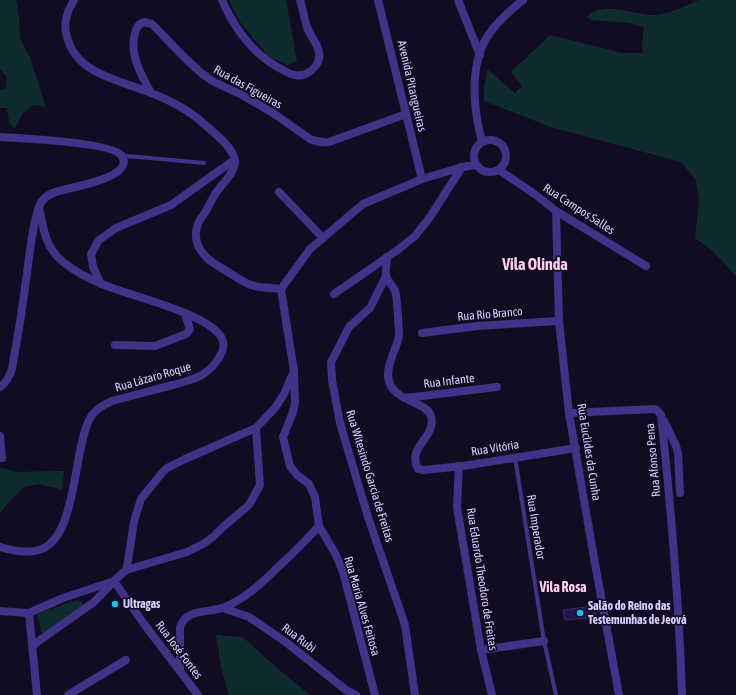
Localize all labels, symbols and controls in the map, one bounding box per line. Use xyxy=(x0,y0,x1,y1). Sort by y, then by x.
street label: Avenida Pitangueiras xyxy=(395,39,429,133)
street label: Rua das Figueiras xyxy=(211,62,285,112)
street label: Rua Campos Salles xyxy=(541,181,617,237)
district label: Vila Olinda xyxy=(501,255,568,273)
street label: Rua Rio Branco xyxy=(457,304,524,324)
street label: Rua Lázaro Roque xyxy=(113,359,193,395)
street label: Rua Infante xyxy=(423,371,475,391)
street label: Rua Euclides da Cunha xyxy=(574,402,604,502)
street label: Rua Witesindo Garcia de Freitas xyxy=(343,408,397,544)
street label: Rua Afonso Pena xyxy=(643,423,663,497)
street label: Rua Vitória xyxy=(470,437,520,459)
street label: Rua Imperador xyxy=(524,494,548,561)
street label: Rua Eduardo Theodoro de Freitas xyxy=(464,507,500,651)
street label: Rua Maria Alves Feitosa xyxy=(341,555,383,657)
district label: Vila Rosa xyxy=(538,579,587,595)
place label: Ultragas xyxy=(123,597,161,611)
marker: Ultragas xyxy=(110,599,120,609)
place label: Salão do Reino das Testemunhas de Jeová xyxy=(588,599,687,627)
marker: Salão do Reino das Testemunhas de Jeová xyxy=(575,608,585,618)
street label: Rua José Fontes xyxy=(153,618,205,682)
street label: Rua Rubi xyxy=(279,621,319,655)

